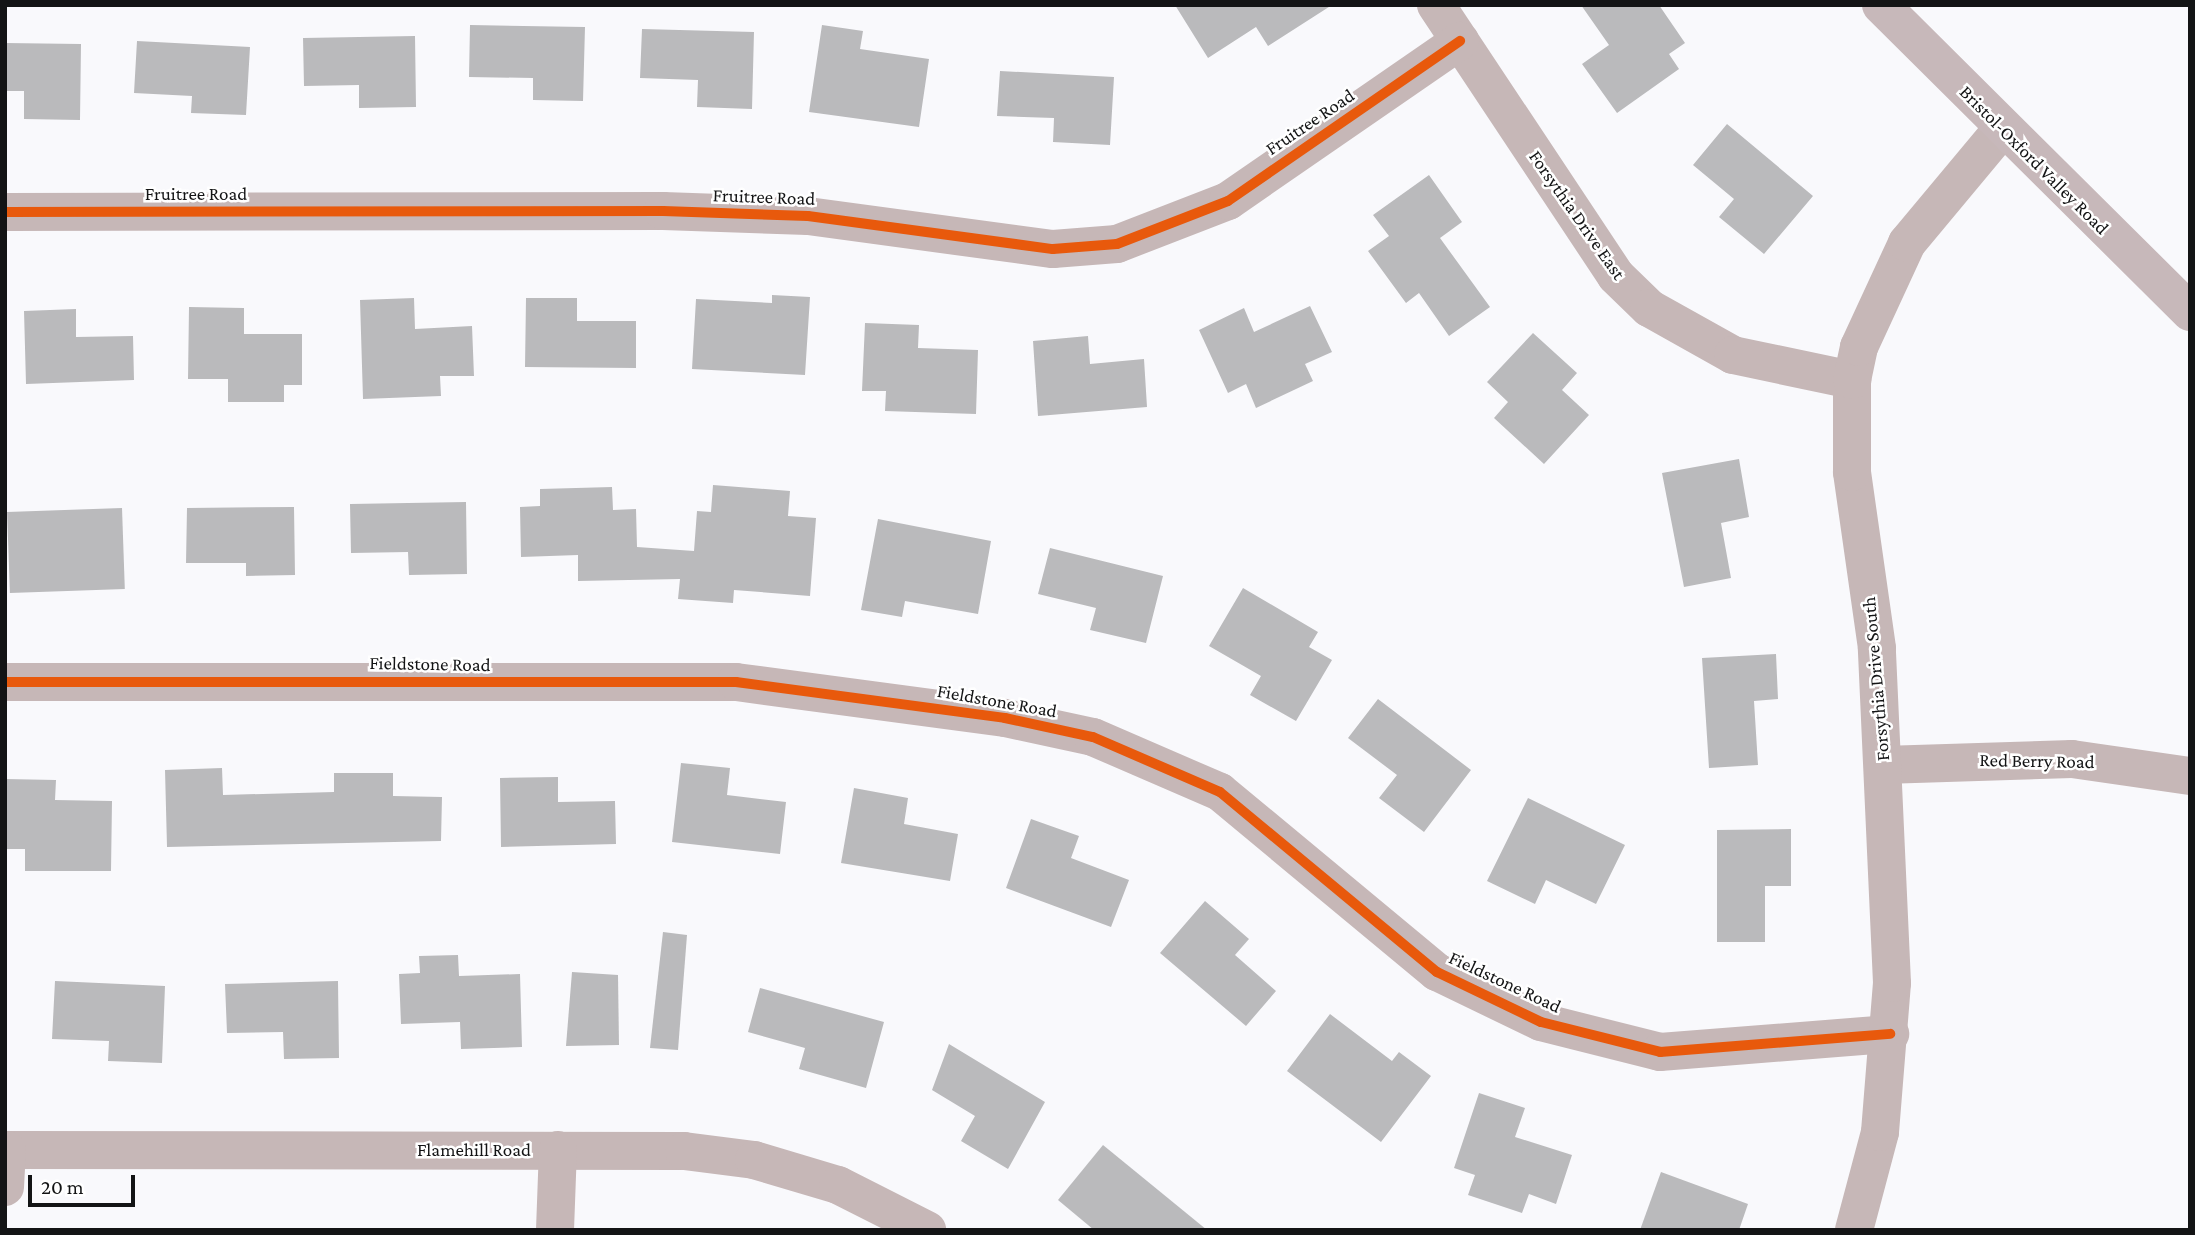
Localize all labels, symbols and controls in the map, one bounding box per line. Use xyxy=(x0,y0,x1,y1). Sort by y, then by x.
street label: Bristol-Oxford Valley Road xyxy=(1955,81,2113,239)
street label: Fruitree Road xyxy=(1261,84,1359,160)
street label: Forsythia Drive East xyxy=(1524,146,1630,284)
street label: Fruitree Road xyxy=(145,183,247,205)
street label: Fruitree Road xyxy=(712,184,816,210)
street label: Forsythia Drive South xyxy=(1857,596,1895,762)
street label: Fieldstone Road xyxy=(369,652,491,676)
street label: Fieldstone Road xyxy=(935,679,1059,723)
street label: Red Berry Road xyxy=(1979,749,2095,773)
street label: Fieldstone Road xyxy=(1445,946,1565,1018)
street label: Flamehill Road xyxy=(417,1139,531,1161)
scale bar xyxy=(32,1162,138,1206)
text: 20 m xyxy=(41,1175,84,1199)

